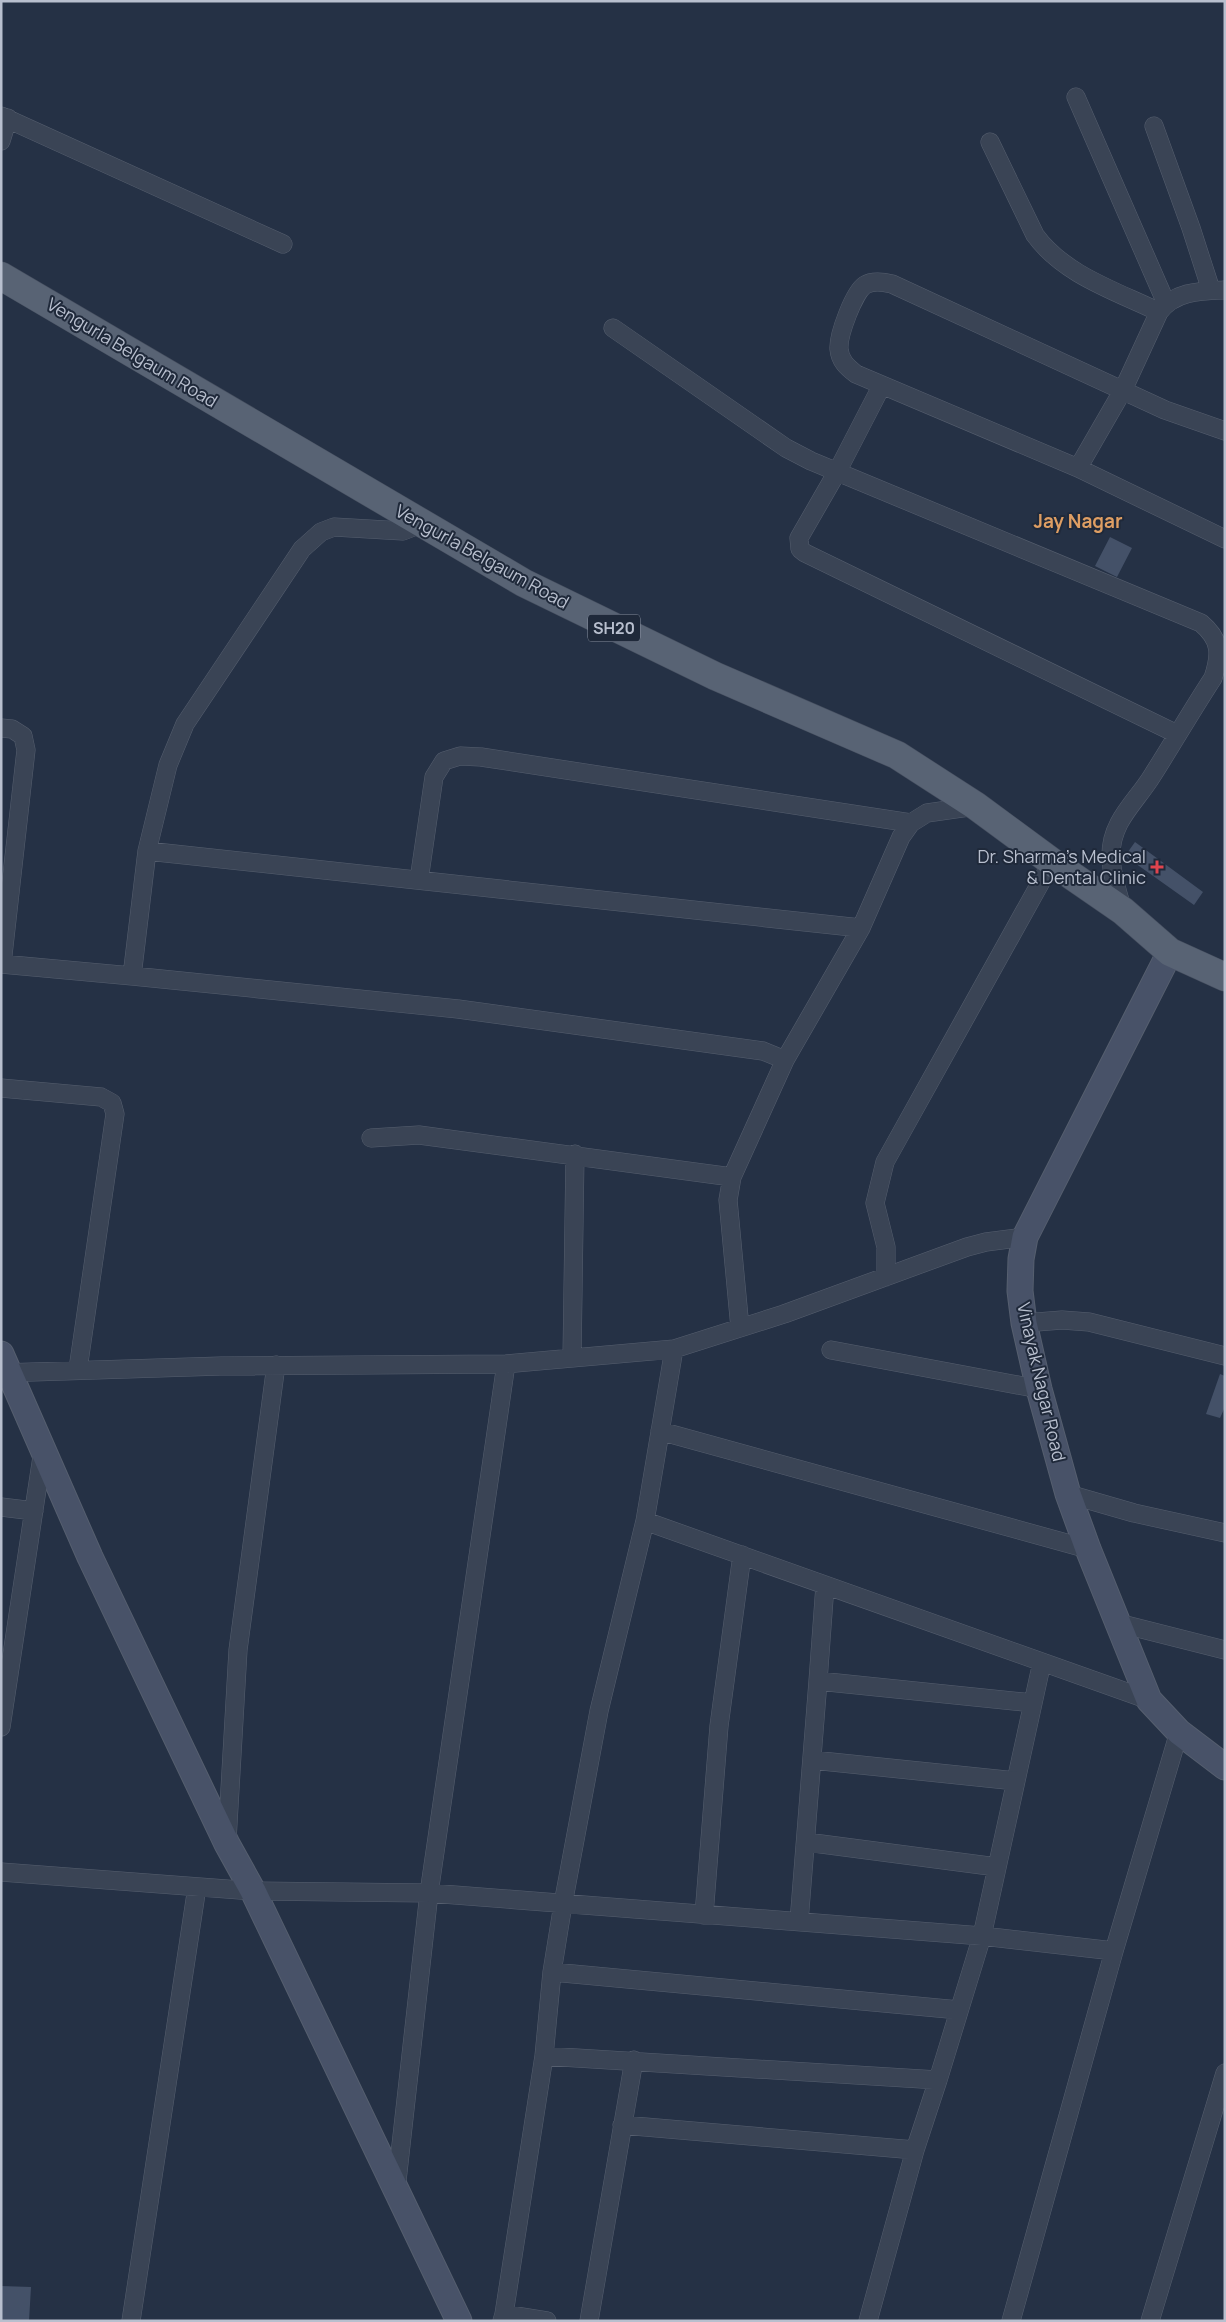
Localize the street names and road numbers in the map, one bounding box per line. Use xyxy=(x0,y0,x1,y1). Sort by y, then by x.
street label: Vengurla Belgaum Road xyxy=(43,292,222,413)
street label: Vengurla Belgaum Road xyxy=(391,498,574,614)
road number: SH20 xyxy=(588,614,640,641)
street label: Vinayak Nagar Road xyxy=(1012,1300,1072,1464)

